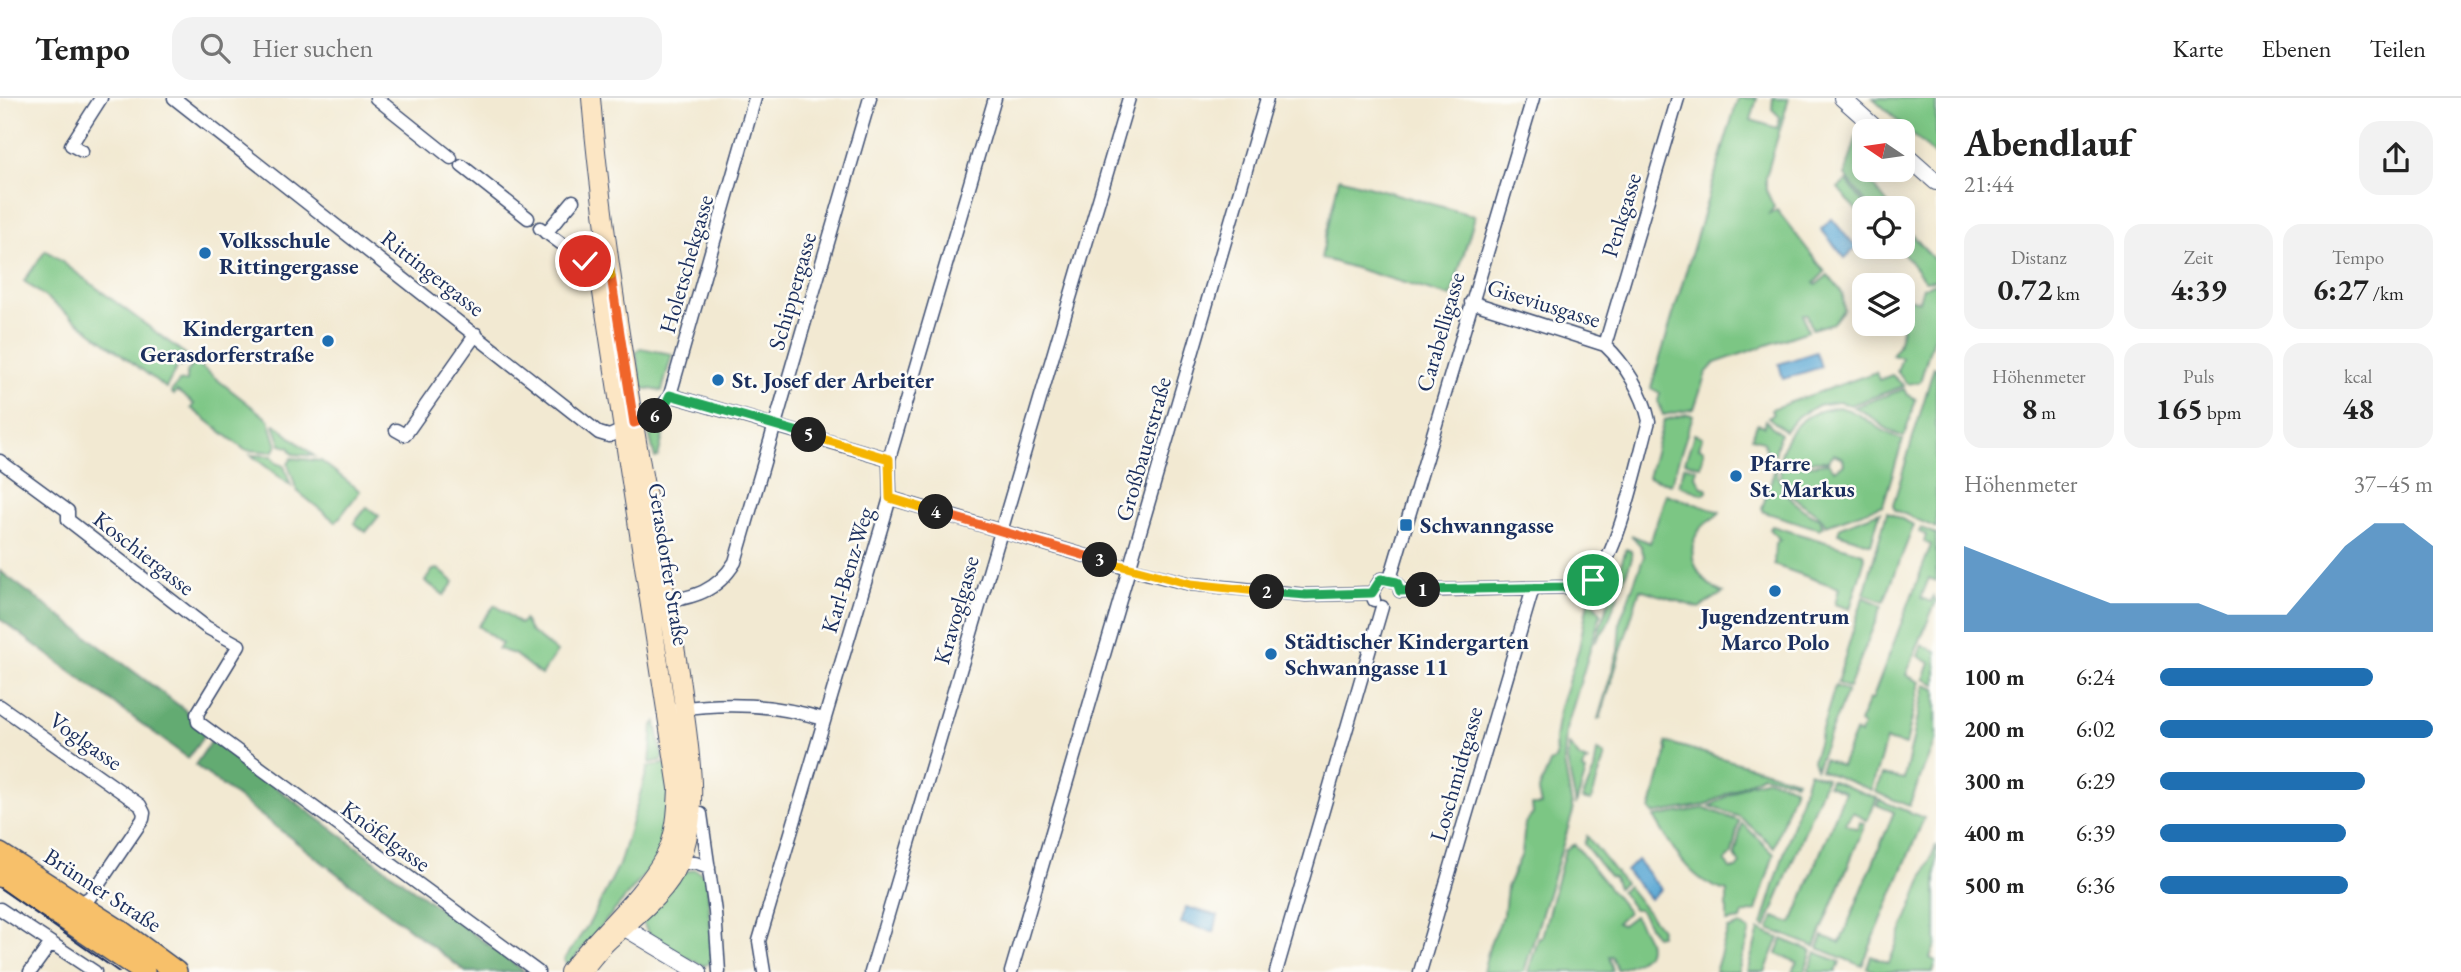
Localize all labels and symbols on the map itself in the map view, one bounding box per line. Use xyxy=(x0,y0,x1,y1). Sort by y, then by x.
north arrow xyxy=(1852,119,1914,182)
street label: Penkgasse xyxy=(1594,169,1648,261)
street label: Holetschekgasse xyxy=(652,191,720,337)
street label: Rittingergasse xyxy=(375,223,491,323)
place label: Volksschule Rittingergasse xyxy=(219,225,359,281)
street label: Schippergasse xyxy=(761,229,823,353)
pin xyxy=(555,231,615,291)
marker: Volksschule Rittingergasse xyxy=(197,245,213,261)
street label: Carabelligasse xyxy=(1409,269,1471,395)
street label: Giseviusgasse xyxy=(1484,272,1604,334)
place label: Kindergarten Gerasdorferstraße xyxy=(140,313,314,369)
marker: Kindergarten Gerasdorferstraße xyxy=(320,333,336,349)
place label: St. Josef der Arbeiter xyxy=(732,365,935,395)
marker: St. Josef der Arbeiter xyxy=(710,372,726,388)
street label: Großbauerstraße xyxy=(1108,373,1178,525)
pin: 6 xyxy=(638,398,672,434)
pin: 5 xyxy=(792,418,826,452)
place label: Pfarre St. Markus xyxy=(1750,448,1855,504)
marker: Pfarre St. Markus xyxy=(1728,468,1744,484)
street label: Gerasdorfer Straße xyxy=(641,481,697,647)
pin: 4 xyxy=(918,494,954,530)
street label: Karl-Benz-Weg xyxy=(814,502,881,637)
street label: Koschiergasse xyxy=(87,504,201,602)
place label: Schwanngasse xyxy=(1420,510,1554,540)
marker: Schwanngasse xyxy=(1398,517,1414,533)
pin: 3 xyxy=(1082,542,1118,578)
pin xyxy=(1563,550,1623,610)
street label: Kravoglgasse xyxy=(926,552,986,668)
pin: 1 xyxy=(1406,573,1440,608)
pin: 2 xyxy=(1250,574,1284,610)
marker: Jugendzentrum Marco Polo xyxy=(1767,583,1783,599)
place label: Jugendzentrum Marco Polo xyxy=(1699,601,1850,657)
place label: Städtischer Kindergarten Schwanngasse 11 xyxy=(1285,626,1529,682)
marker: Städtischer Kindergarten Schwanngasse 11 xyxy=(1263,646,1279,662)
street label: Loschmidtgasse xyxy=(1422,703,1490,845)
street label: Voglgasse xyxy=(43,705,129,777)
street label: Knöfelgasse xyxy=(335,793,437,879)
street label: Brünner Straße xyxy=(39,841,167,939)

